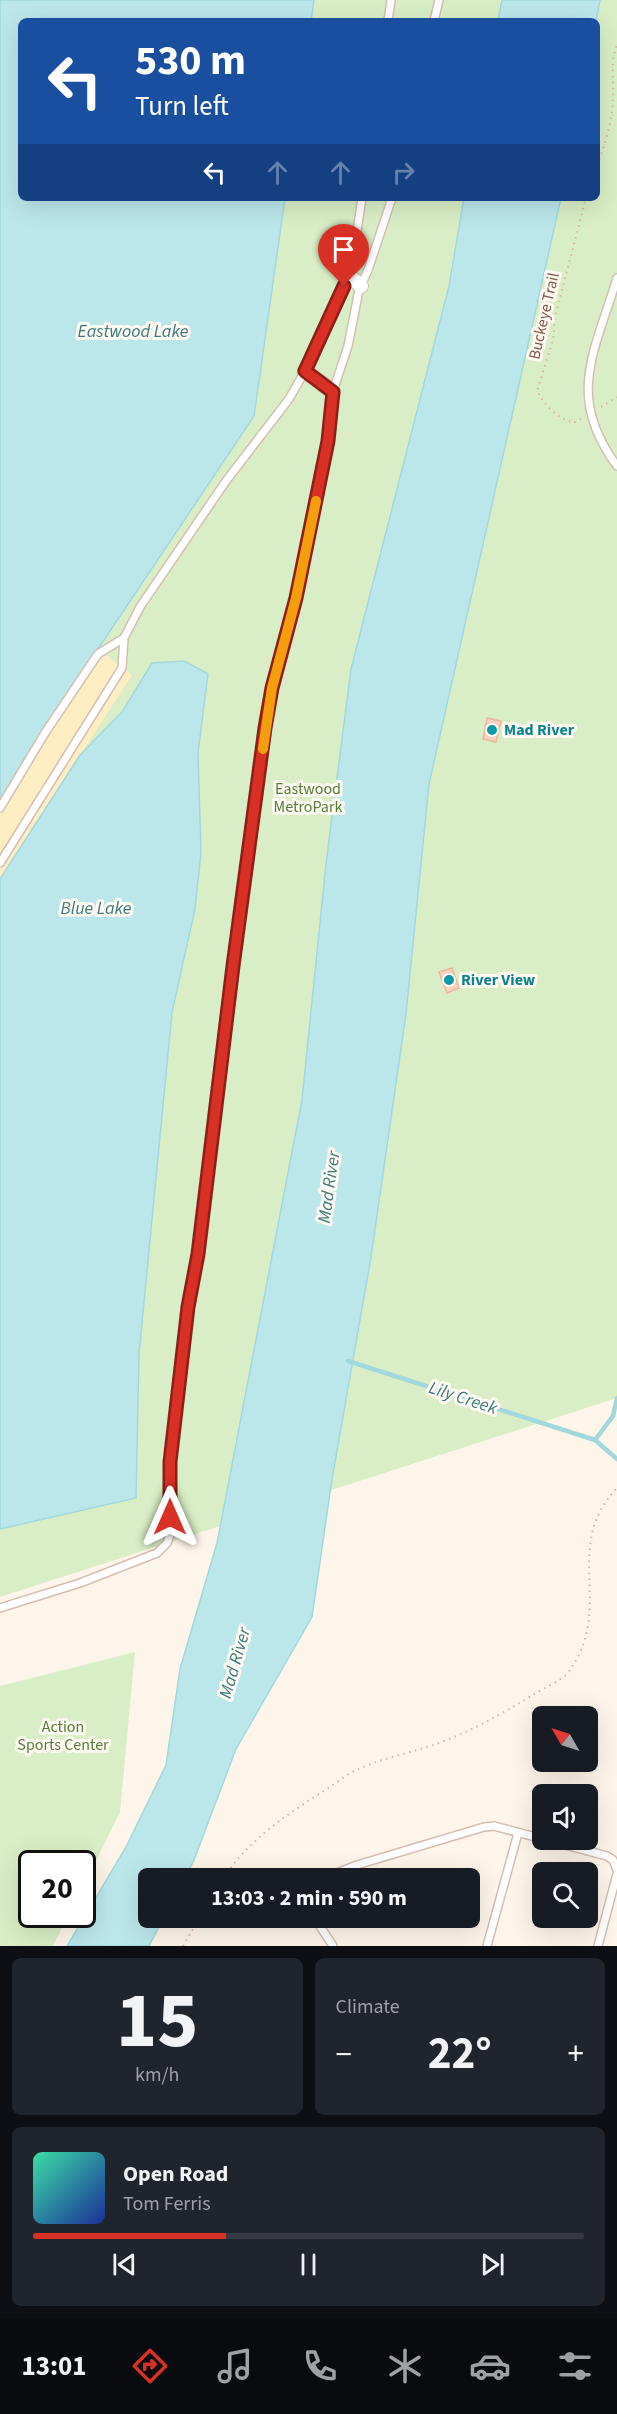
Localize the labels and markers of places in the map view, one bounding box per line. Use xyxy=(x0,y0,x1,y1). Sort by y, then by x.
pin xyxy=(318,224,369,286)
place label: Mad River xyxy=(504,719,575,741)
marker: Mad River xyxy=(485,723,499,737)
place label: River View xyxy=(461,969,536,991)
marker: River View xyxy=(442,973,456,987)

